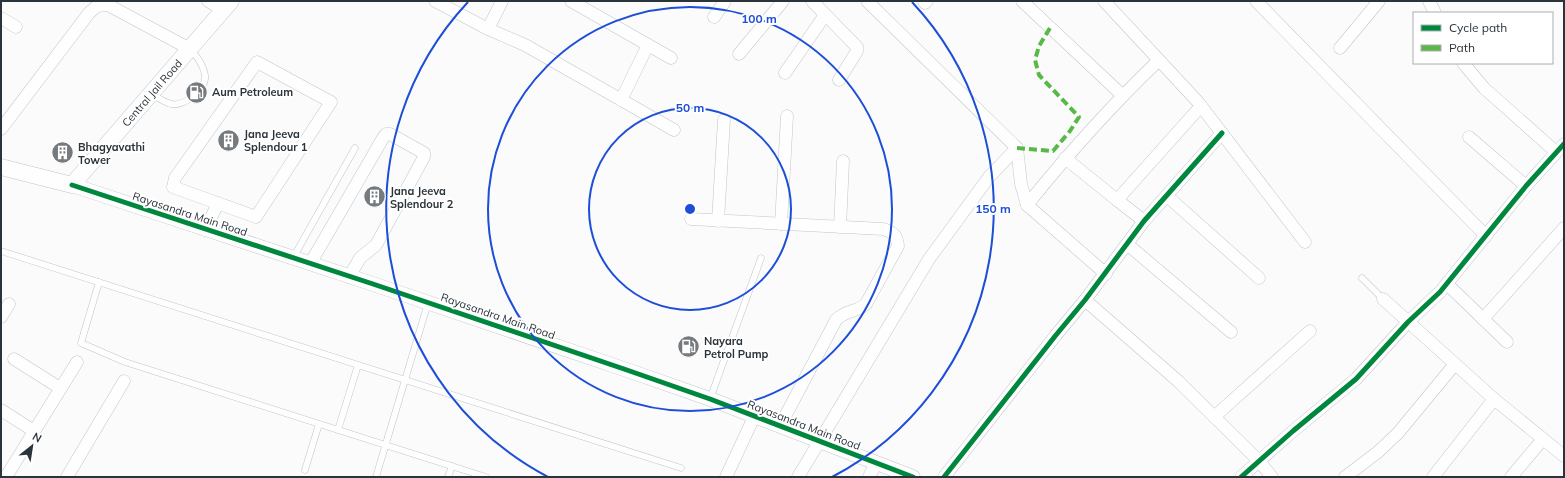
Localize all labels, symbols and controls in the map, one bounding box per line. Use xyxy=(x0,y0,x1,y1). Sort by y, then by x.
text: 100 m xyxy=(741,11,777,26)
legend xyxy=(1413,12,1553,64)
text: Cycle path xyxy=(1449,20,1507,35)
text: Path xyxy=(1449,40,1475,55)
street label: Central Jail Road xyxy=(119,56,185,130)
fuel station icon: Aum Petroleum xyxy=(184,79,210,105)
place label: Aum Petroleum xyxy=(212,85,293,99)
text: 50 m xyxy=(676,100,704,115)
building icon: Jana Jeeva Splendour 1 xyxy=(216,127,242,153)
place label: Jana Jeeva Splendour 1 xyxy=(244,127,308,154)
building icon: Bhagyavathi Tower xyxy=(49,140,75,166)
place label: Bhagyavathi Tower xyxy=(78,140,145,167)
building icon: Jana Jeeva Splendour 2 xyxy=(361,184,387,210)
place label: Jana Jeeva Splendour 2 xyxy=(390,184,454,211)
street label: Rayasandra Main Road xyxy=(131,189,249,239)
text: 150 m xyxy=(975,201,1011,216)
centre of rings xyxy=(683,202,697,216)
street label: Rayasandra Main Road xyxy=(439,290,557,342)
fuel station icon: Nayara Petrol Pump xyxy=(676,334,702,360)
place label: Nayara Petrol Pump xyxy=(704,334,769,361)
street label: Rayasandra Main Road xyxy=(746,397,862,453)
north arrow xyxy=(12,426,52,466)
text: N xyxy=(30,429,44,445)

